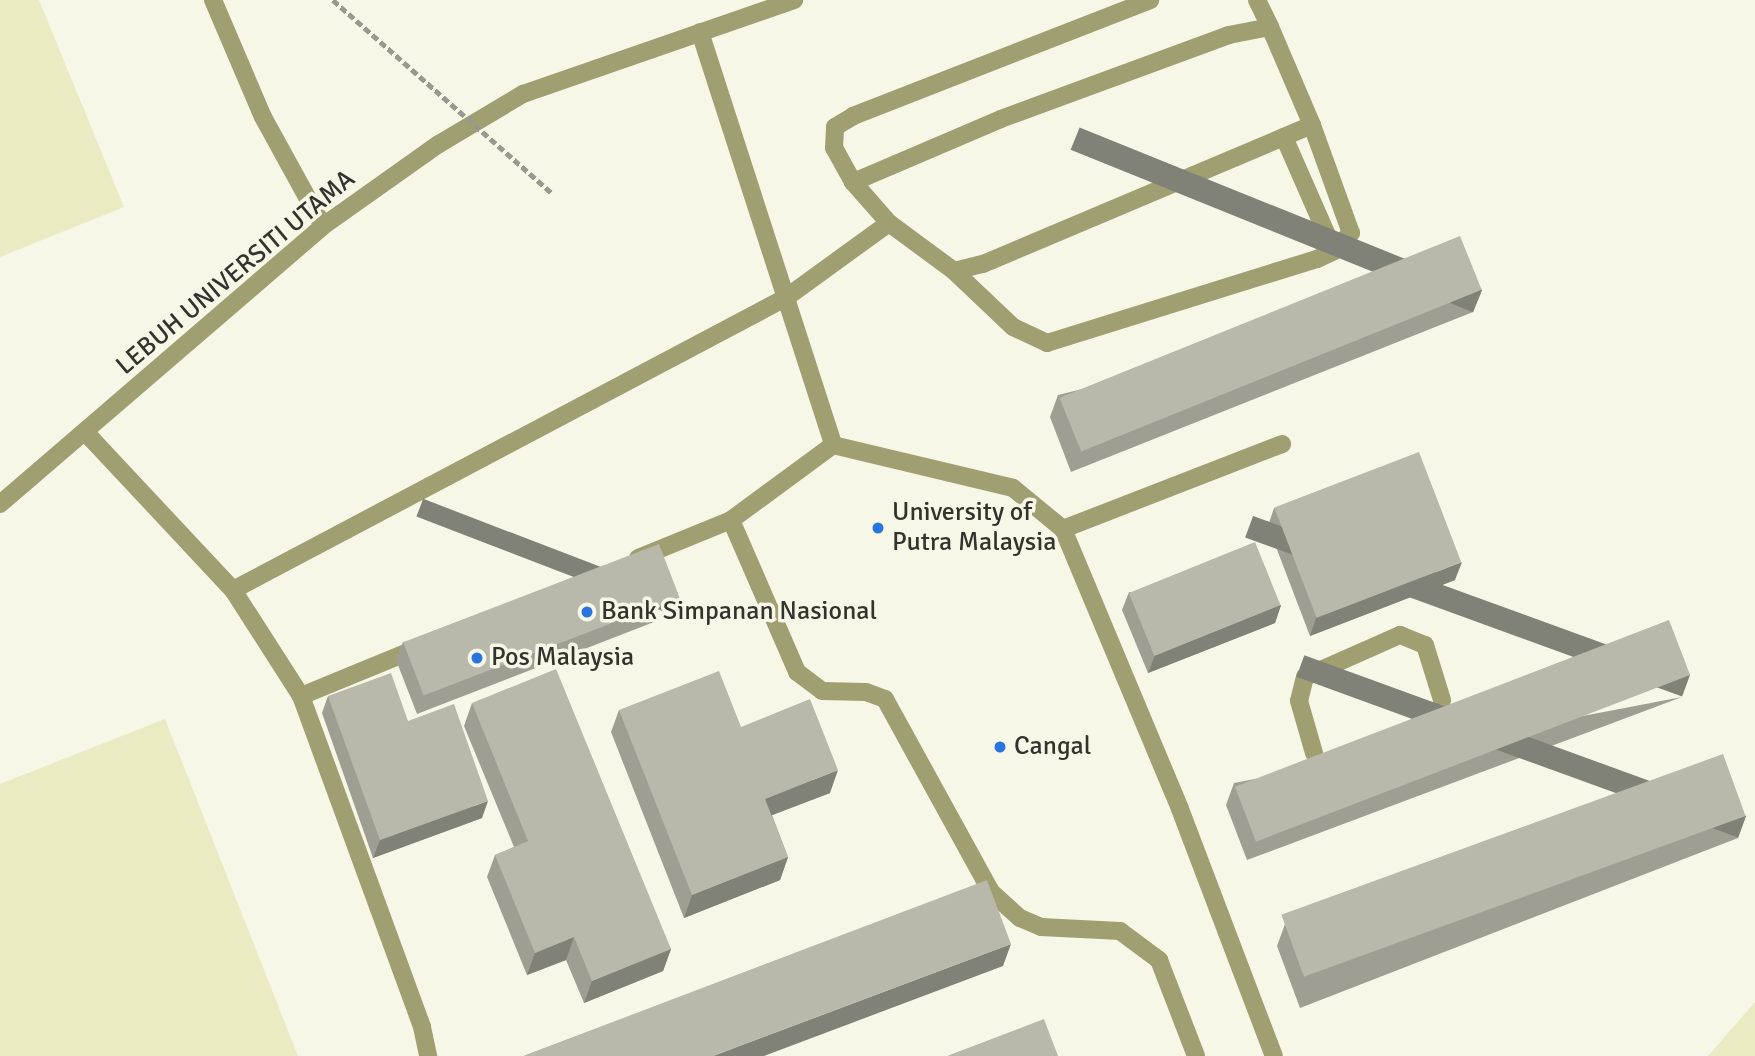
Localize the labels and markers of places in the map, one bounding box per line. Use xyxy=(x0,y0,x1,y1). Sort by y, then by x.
place label: University of Putra Malaysia xyxy=(892,497,1057,558)
marker: University of Putra Malaysia xyxy=(870,520,886,536)
place label: Bank Simpanan Nasional xyxy=(601,596,877,628)
marker: Bank Simpanan Nasional xyxy=(579,604,595,620)
place label: Pos Malaysia xyxy=(491,642,634,674)
marker: Pos Malaysia xyxy=(469,650,485,666)
place label: Cangal xyxy=(1014,731,1091,763)
marker: Cangal xyxy=(992,739,1008,755)

